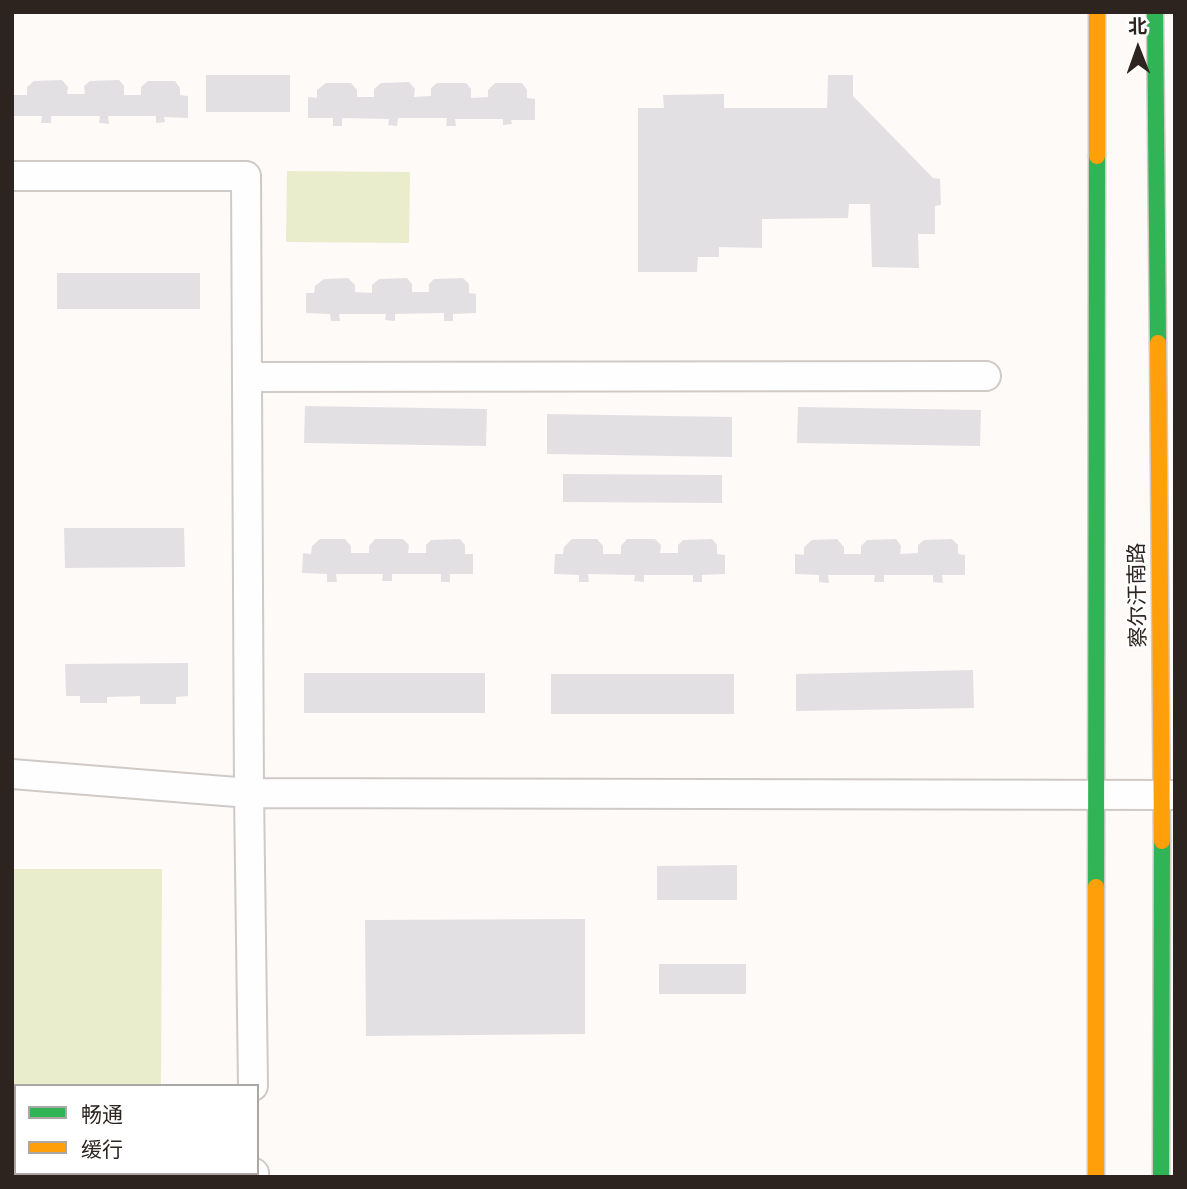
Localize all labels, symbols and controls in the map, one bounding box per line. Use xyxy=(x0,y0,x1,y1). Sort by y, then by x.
north arrow xyxy=(1103,14,1173,84)
text: 北 xyxy=(1128,16,1147,39)
street label: 察尔汗南路 xyxy=(1125,542,1153,648)
legend xyxy=(14,1084,259,1175)
text: 畅通 xyxy=(81,1103,123,1128)
text: 缓行 xyxy=(81,1138,123,1163)

